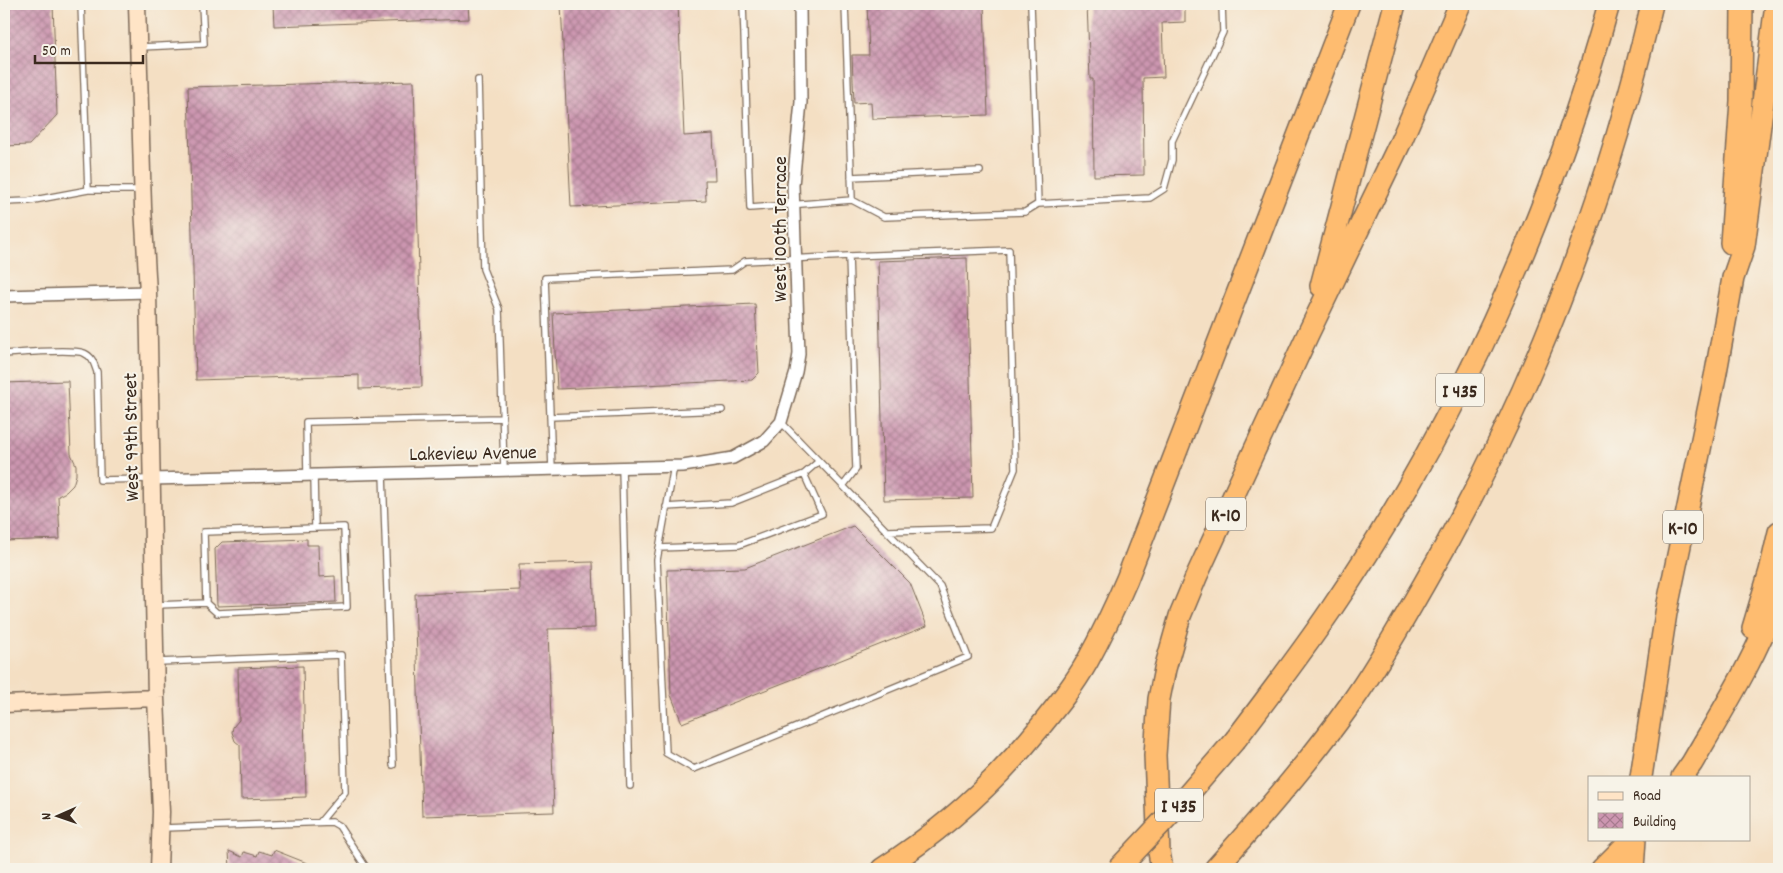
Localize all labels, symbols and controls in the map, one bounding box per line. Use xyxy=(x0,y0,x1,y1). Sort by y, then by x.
scale bar xyxy=(35,32,142,64)
text: 50 m xyxy=(42,41,71,63)
street label: West 100th Terrace xyxy=(768,156,796,302)
street label: West 99th Street xyxy=(118,372,148,502)
road number: I 435 xyxy=(1436,374,1484,406)
street label: Lakeview Avenue xyxy=(409,440,537,470)
road number: K-10 xyxy=(1206,498,1246,530)
road number: K-10 xyxy=(1663,511,1703,544)
legend xyxy=(1588,776,1750,840)
text: Road xyxy=(1633,786,1661,808)
road number: I 435 xyxy=(1155,788,1203,822)
north arrow xyxy=(32,790,82,840)
text: N xyxy=(37,812,57,820)
text: Building xyxy=(1633,812,1676,834)

